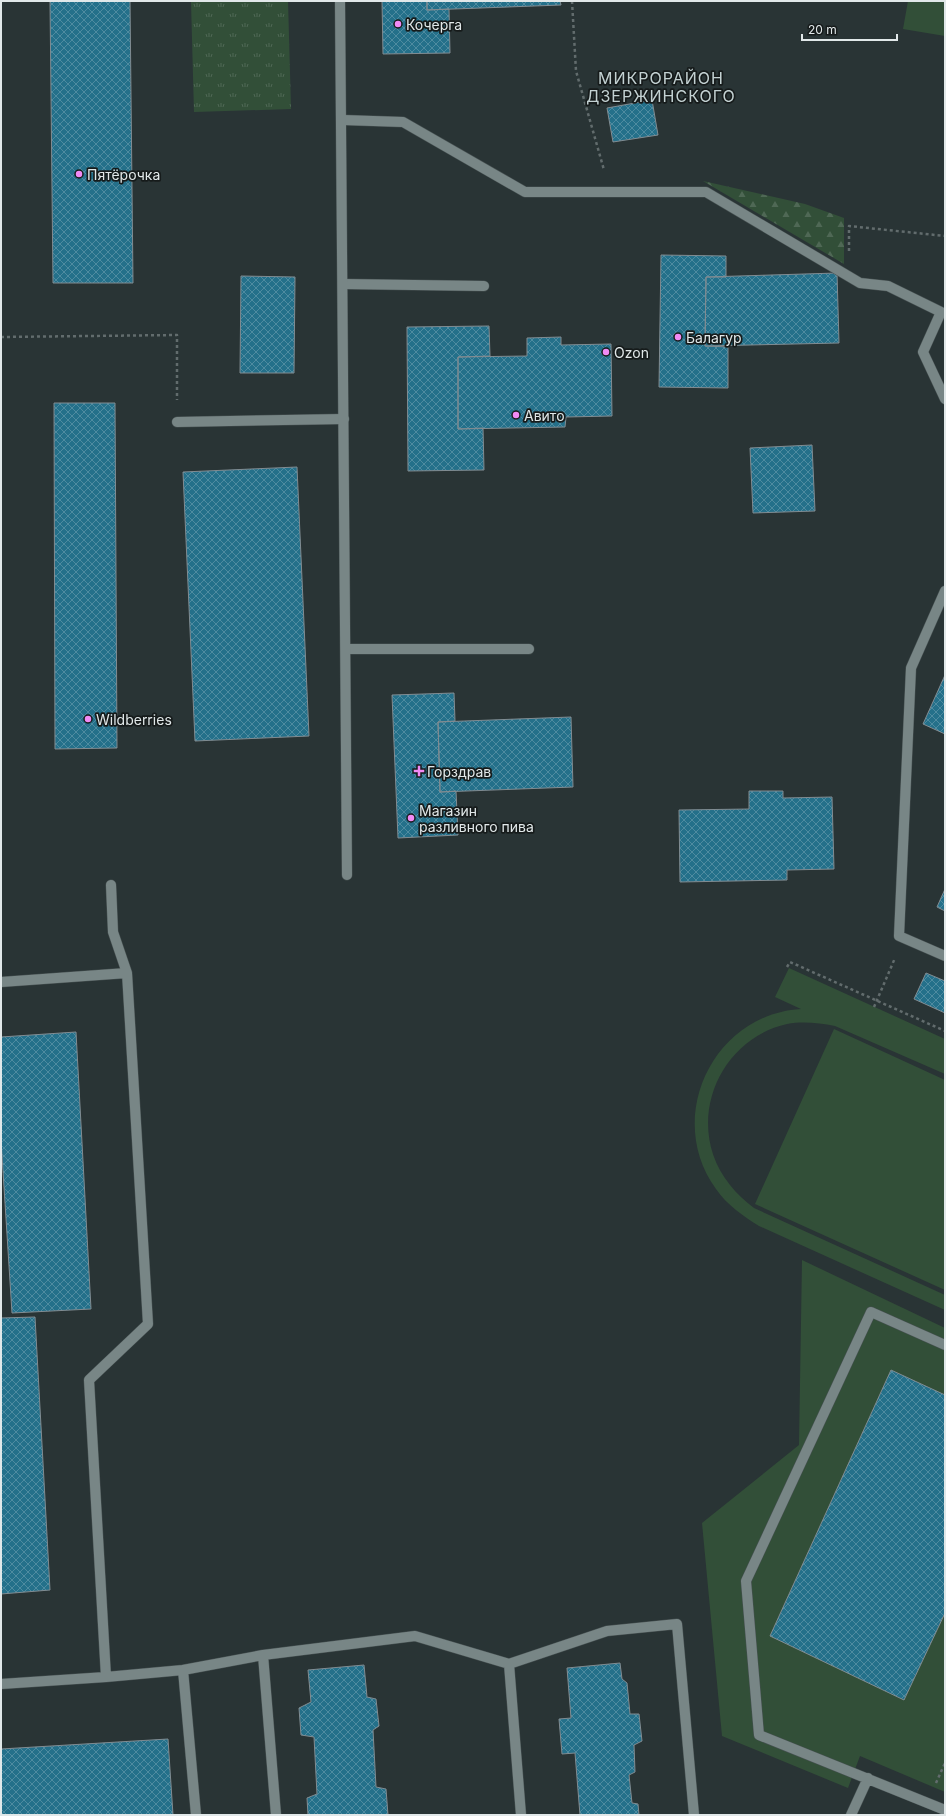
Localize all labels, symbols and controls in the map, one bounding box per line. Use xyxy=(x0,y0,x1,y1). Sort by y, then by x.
place label: Кочерга xyxy=(406,16,462,33)
scale bar xyxy=(802,16,897,42)
marker: Кочерга xyxy=(393,19,403,29)
text: 20 m xyxy=(808,22,837,37)
district label: МИКРОРАЙОН ДЗЕРЖИНСКОГО xyxy=(586,68,736,106)
place label: Пятёрочка xyxy=(87,166,160,183)
marker: Пятёрочка xyxy=(74,169,84,179)
place label: Балагур xyxy=(686,329,742,346)
marker: Балагур xyxy=(673,332,683,342)
place label: Ozon xyxy=(614,344,649,361)
marker: Ozon xyxy=(601,347,611,357)
place label: Авито xyxy=(524,407,565,424)
marker: Авито xyxy=(511,410,521,420)
place label: Wildberries xyxy=(96,711,172,728)
marker: Wildberries xyxy=(83,714,93,724)
place label: Горздрав xyxy=(427,763,491,780)
marker: Горздрав xyxy=(414,766,424,776)
place label: Магазин разливного пива xyxy=(419,802,534,835)
marker: Магазин разливного пива xyxy=(406,813,416,823)

